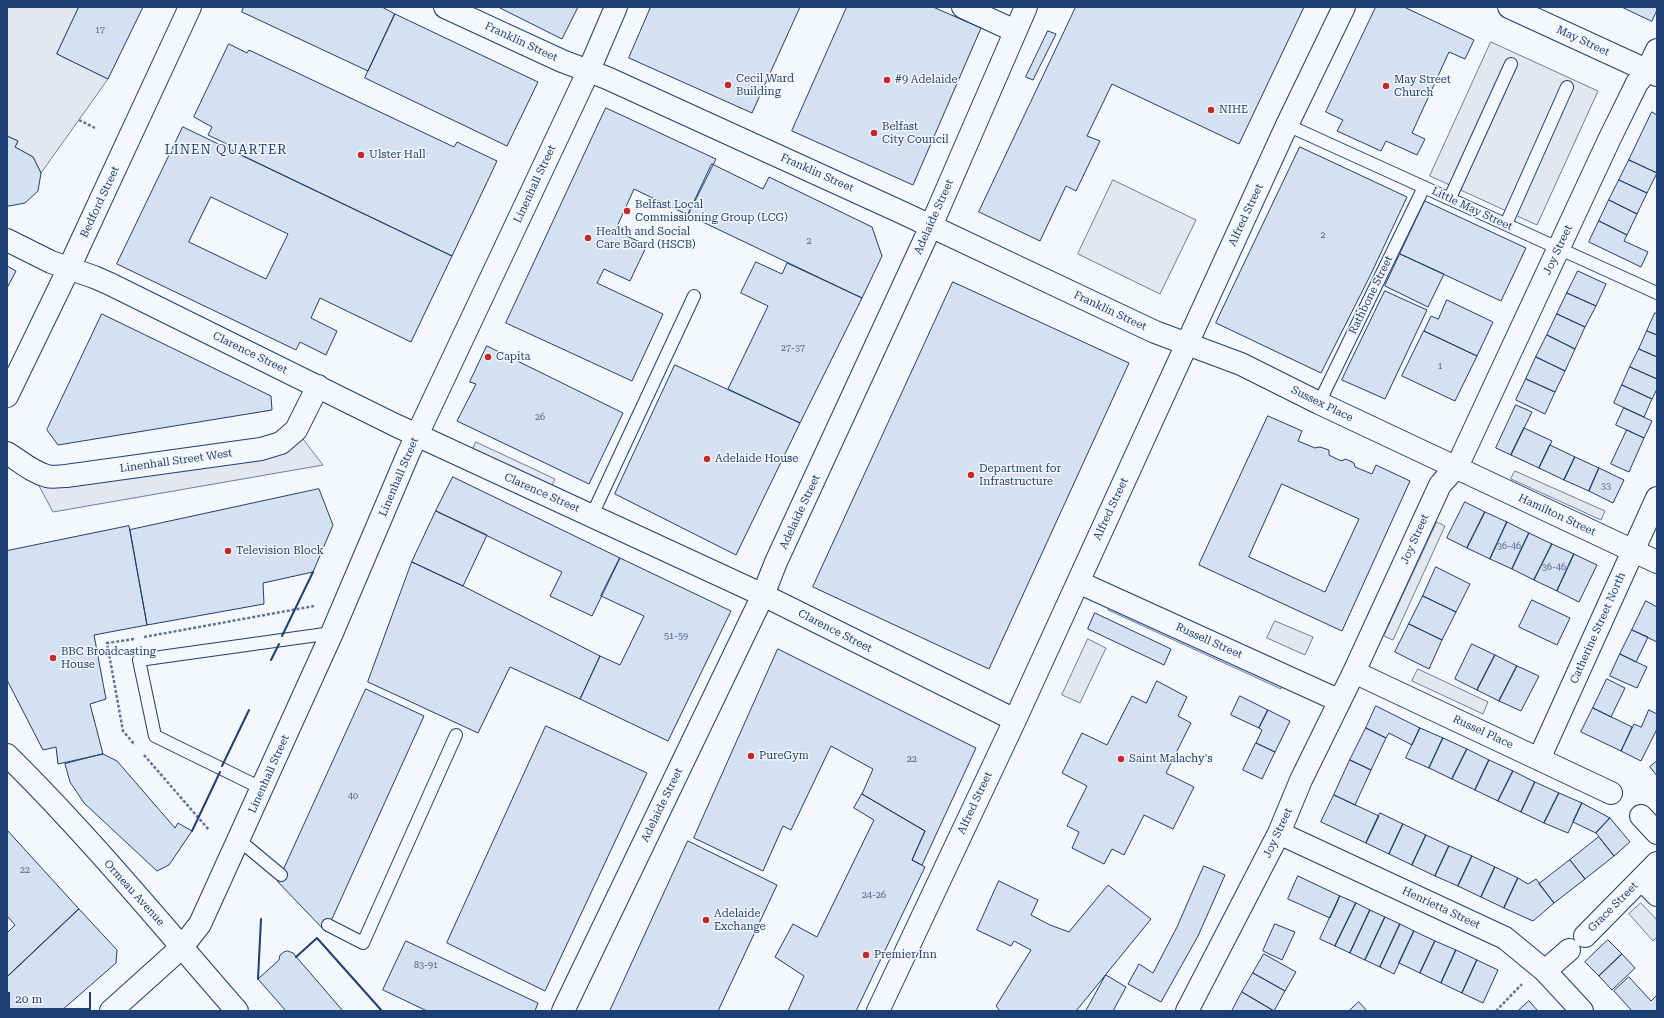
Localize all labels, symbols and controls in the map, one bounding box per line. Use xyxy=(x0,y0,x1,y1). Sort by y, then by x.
street label: Franklin Street xyxy=(482,19,560,65)
street label: May Street xyxy=(1554,23,1612,59)
house number: 17 xyxy=(95,25,105,35)
place label: Cecil Ward Building xyxy=(736,72,794,98)
place label: #9 Adelaide xyxy=(895,73,957,87)
place label: May Street Church xyxy=(1394,73,1451,99)
marker: #9 Adelaide xyxy=(882,75,892,85)
marker: Cecil Ward Building xyxy=(723,80,733,90)
marker: May Street Church xyxy=(1381,81,1391,91)
place label: NIHE xyxy=(1219,103,1248,117)
marker: NIHE xyxy=(1206,105,1216,115)
place label: Belfast City Council xyxy=(882,120,949,146)
marker: Belfast City Council xyxy=(869,128,879,138)
district label: LINEN QUARTER xyxy=(165,142,287,158)
street label: Linenhall Street xyxy=(511,143,559,225)
place label: Ulster Hall xyxy=(369,148,426,162)
marker: Ulster Hall xyxy=(356,150,366,160)
street label: Franklin Street xyxy=(778,151,856,195)
street label: Bedford Street xyxy=(78,164,122,240)
street label: Adelaide Street xyxy=(912,177,956,257)
street label: Alfred Street xyxy=(1226,182,1266,248)
street label: Little May Street xyxy=(1429,184,1515,234)
place label: Belfast Local Commissioning Group (LCG) xyxy=(635,198,788,224)
marker: Belfast Local Commissioning Group (LCG) xyxy=(622,206,632,216)
street label: Joy Street xyxy=(1541,223,1575,277)
place label: Health and Social Care Board (HSCB) xyxy=(596,225,696,251)
house number: 2 xyxy=(1320,230,1326,240)
marker: Health and Social Care Board (HSCB) xyxy=(583,233,593,243)
house number: 2 xyxy=(806,236,812,246)
street label: Rathbone Street xyxy=(1346,254,1396,336)
street label: Franklin Street xyxy=(1071,288,1149,334)
street label: Clarence Street xyxy=(211,329,289,377)
house number: 27-37 xyxy=(781,343,805,353)
place label: Capita xyxy=(496,350,531,364)
marker: Capita xyxy=(483,352,493,362)
house number: 1 xyxy=(1437,361,1443,371)
street label: Sussex Place xyxy=(1289,383,1355,425)
house number: 26 xyxy=(535,412,545,422)
street label: Linenhall Street xyxy=(376,435,422,519)
street label: Linenhall Street West xyxy=(119,447,233,475)
place label: Adelaide House xyxy=(715,452,798,466)
marker: Adelaide House xyxy=(702,454,712,464)
place label: Department for Infrastructure xyxy=(979,462,1061,488)
street label: Clarence Street xyxy=(502,470,582,516)
marker: Department for Infrastructure xyxy=(966,470,976,480)
street label: Adelaide Street xyxy=(777,473,823,551)
street label: Alfred Street xyxy=(1091,476,1131,542)
house number: 33 xyxy=(1601,481,1611,491)
street label: Hamilton Street xyxy=(1516,491,1598,539)
street label: Joy Street xyxy=(1398,512,1432,566)
house number: 36-46 xyxy=(1497,541,1521,551)
place label: Television Block xyxy=(236,544,324,558)
marker: Television Block xyxy=(223,546,233,556)
house number: 36-46 xyxy=(1542,562,1566,572)
street label: Catherine Street North xyxy=(1567,570,1629,686)
street label: Clarence Street xyxy=(796,607,874,655)
street label: Russell Street xyxy=(1174,620,1244,662)
house number: 51-59 xyxy=(664,631,688,641)
place label: BBC Broadcasting House xyxy=(61,645,156,671)
marker: BBC Broadcasting House xyxy=(48,653,58,663)
street label: Russel Place xyxy=(1451,712,1515,752)
street label: Linenhall Street xyxy=(246,733,292,815)
place label: PureGym xyxy=(759,749,809,763)
marker: PureGym xyxy=(746,751,756,761)
place label: Saint Malachy's xyxy=(1129,752,1212,766)
house number: 22 xyxy=(907,754,917,764)
marker: Saint Malachy's xyxy=(1116,754,1126,764)
street label: Adelaide Street xyxy=(638,766,686,844)
street label: Alfred Street xyxy=(955,770,995,836)
house number: 40 xyxy=(348,791,358,801)
street label: Joy Street xyxy=(1261,806,1295,860)
street label: Ormeau Avenue xyxy=(101,857,167,929)
house number: 22 xyxy=(20,865,30,875)
street label: Grace Street xyxy=(1585,879,1641,935)
street label: Henrietta Street xyxy=(1400,884,1482,932)
house number: 24-26 xyxy=(862,890,886,900)
place label: Adelaide Exchange xyxy=(714,907,766,933)
marker: Adelaide Exchange xyxy=(701,915,711,925)
place label: Premier Inn xyxy=(874,948,937,962)
marker: Premier Inn xyxy=(861,950,871,960)
house number: 83-91 xyxy=(414,960,438,970)
scale bar xyxy=(10,984,93,1010)
text: 20 m xyxy=(15,992,42,1006)

